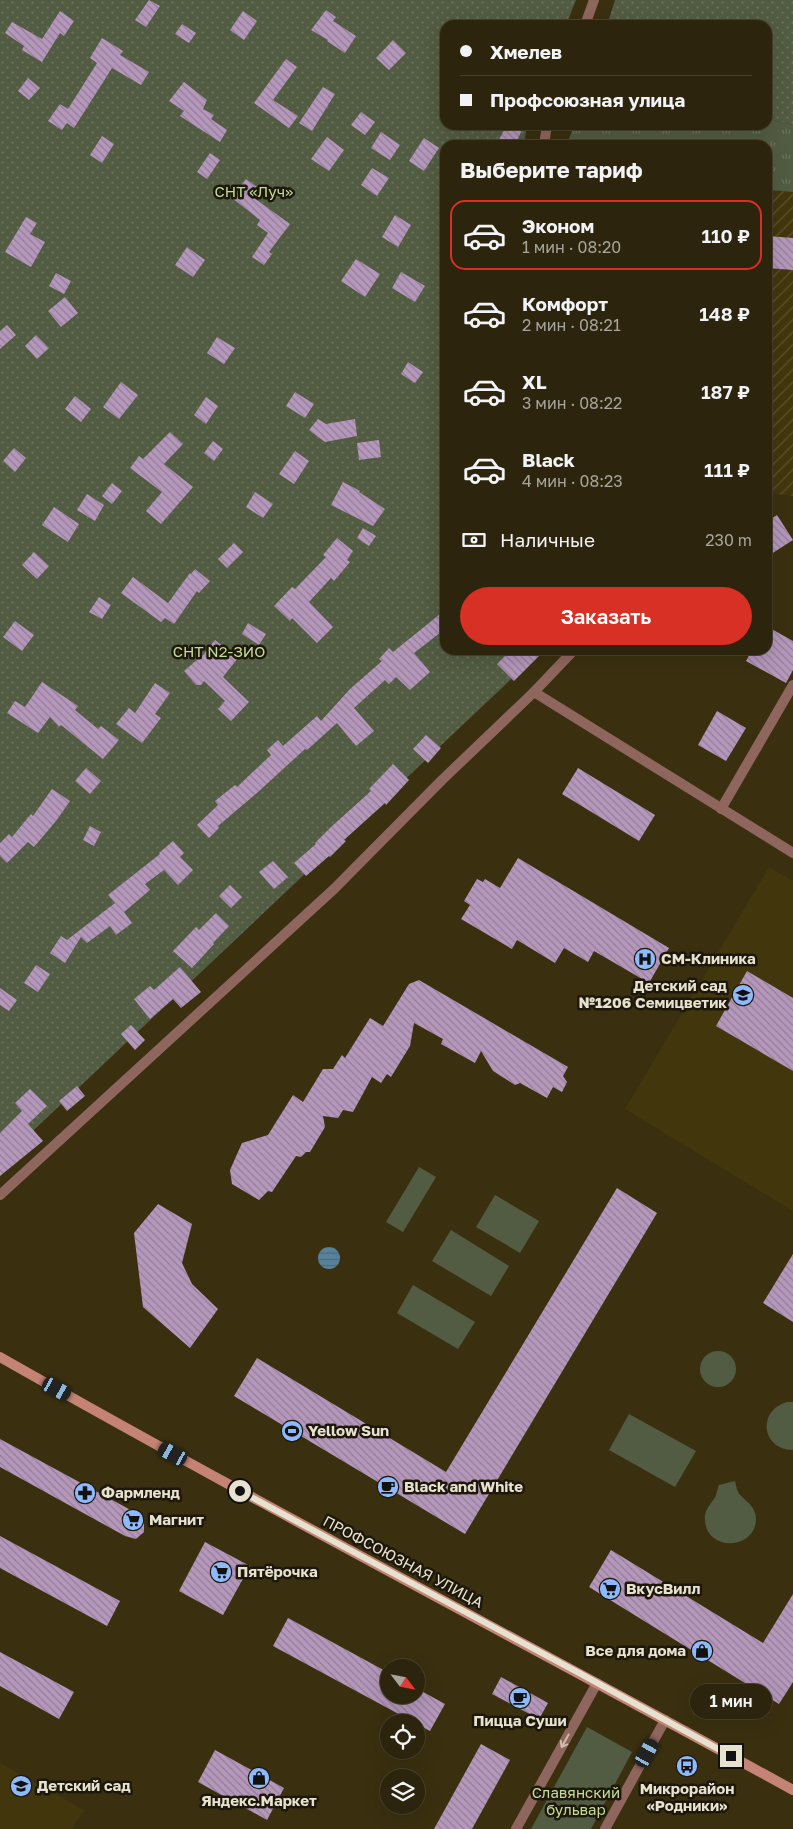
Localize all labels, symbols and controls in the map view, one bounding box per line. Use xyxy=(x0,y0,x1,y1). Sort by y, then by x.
text: Хмелев xyxy=(490,40,562,63)
text: Профсоюзная улица xyxy=(490,88,685,111)
text: Выберите тариф xyxy=(460,156,643,183)
park label: СНТ «Луч» xyxy=(215,182,293,200)
icon: car xyxy=(462,213,507,258)
text: Эконом xyxy=(522,214,594,237)
text: 110 ₽ xyxy=(701,224,750,247)
text: 1 мин · 08:20 xyxy=(522,237,621,257)
icon: car xyxy=(462,291,507,336)
text: Комфорт xyxy=(522,292,608,315)
text: 148 ₽ xyxy=(699,302,750,325)
text: 2 мин · 08:21 xyxy=(522,315,621,335)
icon: car xyxy=(462,369,507,414)
text: XL xyxy=(522,370,547,393)
text: 187 ₽ xyxy=(701,380,750,403)
text: 3 мин · 08:22 xyxy=(522,393,622,413)
icon: car xyxy=(462,447,507,492)
text: Black xyxy=(522,448,575,471)
text: 111 ₽ xyxy=(704,458,750,481)
text: 4 мин · 08:23 xyxy=(522,471,623,491)
icon: cash xyxy=(460,526,488,554)
text: Наличные xyxy=(500,528,595,551)
text: 230 m xyxy=(705,530,752,550)
button: Заказать xyxy=(460,587,752,645)
park label: СНТ N2-ЗИО xyxy=(173,642,265,660)
hospital icon: СМ-Клиника xyxy=(633,947,657,971)
place label: СМ-Клиника xyxy=(661,949,756,967)
place label: Детский сад №1206 Семицветик xyxy=(578,976,728,1011)
school or university icon: Детский сад №1206 Семицветик xyxy=(731,983,755,1007)
car xyxy=(40,1375,73,1403)
sports icon: Yellow Sun xyxy=(280,1419,304,1443)
place label: Yellow Sun xyxy=(308,1421,389,1439)
car xyxy=(156,1440,189,1468)
cafe icon: Black and White xyxy=(376,1475,400,1499)
place label: Black and White xyxy=(404,1477,523,1495)
route start xyxy=(229,1480,251,1502)
pharmacy icon: Фармленд xyxy=(73,1481,97,1505)
place label: Фармленд xyxy=(101,1483,181,1501)
supermarket icon: Магнит xyxy=(121,1508,145,1532)
place label: Магнит xyxy=(149,1510,204,1528)
street label: ПРОФСОЮЗНАЯ УЛИЦА xyxy=(320,1511,487,1611)
supermarket icon: Пятёрочка xyxy=(209,1560,233,1584)
place label: Пятёрочка xyxy=(237,1562,318,1580)
supermarket icon: ВкусВилл xyxy=(598,1577,622,1601)
place label: ВкусВилл xyxy=(626,1579,700,1597)
shop icon: Все для дома xyxy=(690,1639,714,1663)
place label: Все для дома xyxy=(585,1641,686,1659)
north arrow xyxy=(380,1659,425,1704)
map controls xyxy=(380,1659,425,1814)
callout: 1 мин xyxy=(690,1684,772,1718)
cafe icon: Пицца Суши xyxy=(508,1686,532,1710)
text: 1 мин xyxy=(709,1691,753,1711)
place label: Пицца Суши xyxy=(473,1711,567,1729)
button: locate xyxy=(380,1714,425,1759)
one-way arrow xyxy=(560,1733,570,1748)
car xyxy=(633,1736,660,1770)
route end xyxy=(720,1745,742,1767)
bus stop icon: Микрорайон «Родники» xyxy=(675,1754,699,1778)
shop icon: Яндекс.Маркет xyxy=(247,1766,271,1790)
button: layers xyxy=(380,1769,425,1814)
school or university icon: Детский сад xyxy=(9,1774,33,1798)
place label: Детский сад xyxy=(37,1776,131,1794)
place label: Микрорайон «Родники» xyxy=(640,1779,734,1814)
park label: Славянский бульвар xyxy=(532,1783,620,1818)
place label: Яндекс.Маркет xyxy=(201,1791,317,1809)

